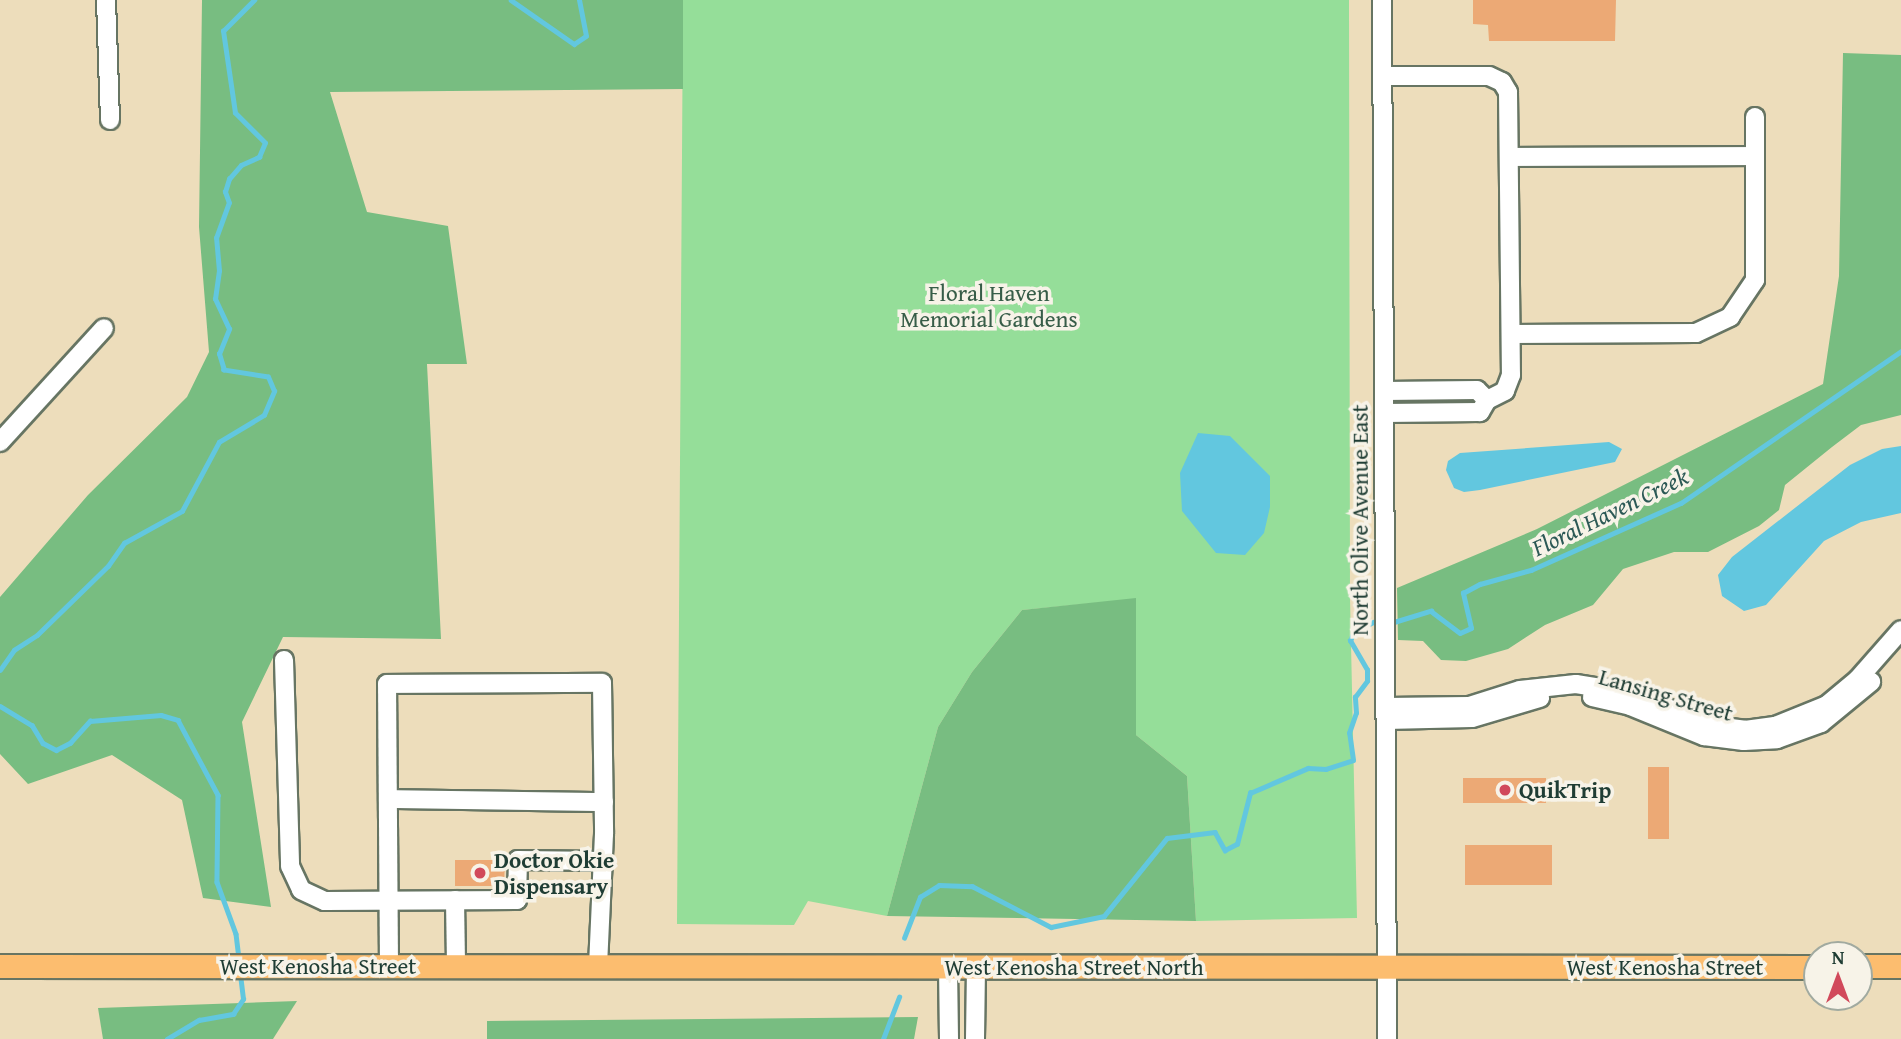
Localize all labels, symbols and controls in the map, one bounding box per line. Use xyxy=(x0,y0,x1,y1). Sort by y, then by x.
park label: Floral Haven Memorial Gardens xyxy=(900,279,1078,333)
street label: North Olive Avenue East xyxy=(1346,404,1374,636)
water label: Floral Haven Creek xyxy=(1527,462,1693,562)
street label: Lansing Street xyxy=(1596,663,1736,727)
place label: QuikTrip xyxy=(1519,776,1611,804)
marker: QuikTrip xyxy=(1497,782,1513,798)
place label: Doctor Okie Dispensary xyxy=(494,846,614,900)
marker: Doctor Okie Dispensary xyxy=(472,865,488,881)
north arrow xyxy=(1803,941,1873,1011)
text: N xyxy=(1832,943,1844,971)
street label: West Kenosha Street xyxy=(220,952,416,980)
street label: West Kenosha Street North xyxy=(944,953,1204,981)
street label: West Kenosha Street xyxy=(1567,953,1763,981)

